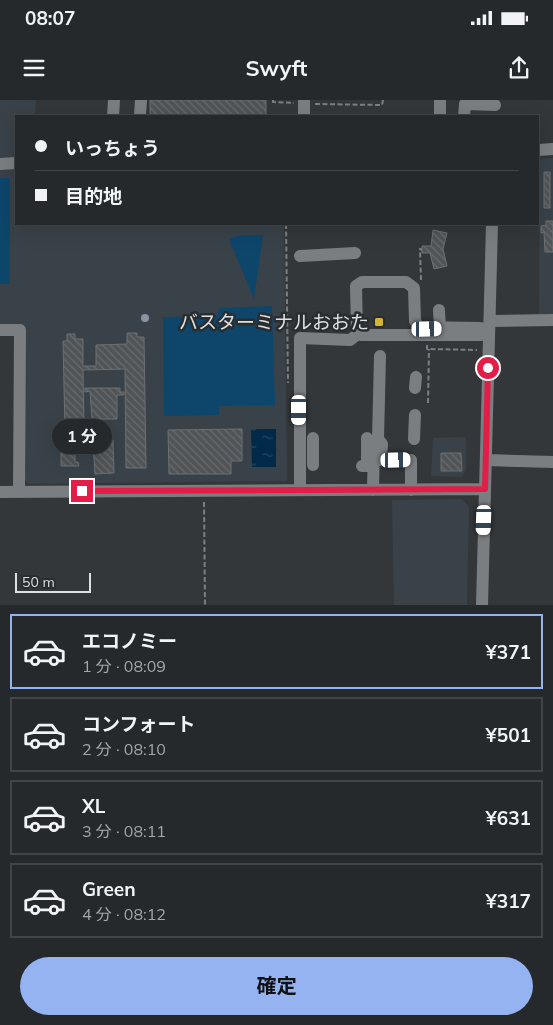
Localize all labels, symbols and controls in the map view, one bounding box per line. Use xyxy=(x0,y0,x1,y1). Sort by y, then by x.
text: 08:07 xyxy=(25,6,75,30)
icon: menu xyxy=(20,54,48,82)
text: Swyft xyxy=(246,54,307,82)
icon: share xyxy=(505,54,533,82)
text: いっちょう xyxy=(65,136,160,160)
text: 目的地 xyxy=(65,184,122,208)
place label: バスターミナルおおた xyxy=(179,310,369,334)
marker: バスターミナルおおた xyxy=(373,316,385,328)
car xyxy=(411,321,442,337)
route start xyxy=(477,357,499,379)
car xyxy=(291,395,306,425)
callout: 1 分 xyxy=(52,418,112,454)
text: 1 分 xyxy=(67,426,97,446)
car xyxy=(380,452,411,468)
route end xyxy=(71,480,93,502)
car xyxy=(475,505,492,535)
scale bar xyxy=(15,570,91,593)
text: 50 m xyxy=(22,573,55,591)
icon: car xyxy=(22,629,67,674)
text: エコノミー xyxy=(82,629,177,653)
text: ¥371 xyxy=(485,640,531,664)
text: 1 分 · 08:09 xyxy=(82,656,166,676)
icon: car xyxy=(22,712,67,757)
text: コンフォート xyxy=(82,712,195,736)
text: ¥501 xyxy=(485,723,531,747)
text: 2 分 · 08:10 xyxy=(82,739,166,759)
text: XL xyxy=(82,794,105,818)
icon: car xyxy=(22,795,67,840)
text: ¥631 xyxy=(485,806,531,830)
text: 3 分 · 08:11 xyxy=(82,821,166,841)
text: Green xyxy=(82,877,136,901)
icon: car xyxy=(22,878,67,923)
text: ¥317 xyxy=(485,889,531,913)
text: 4 分 · 08:12 xyxy=(82,904,166,924)
button: 確定 xyxy=(20,957,533,1015)

